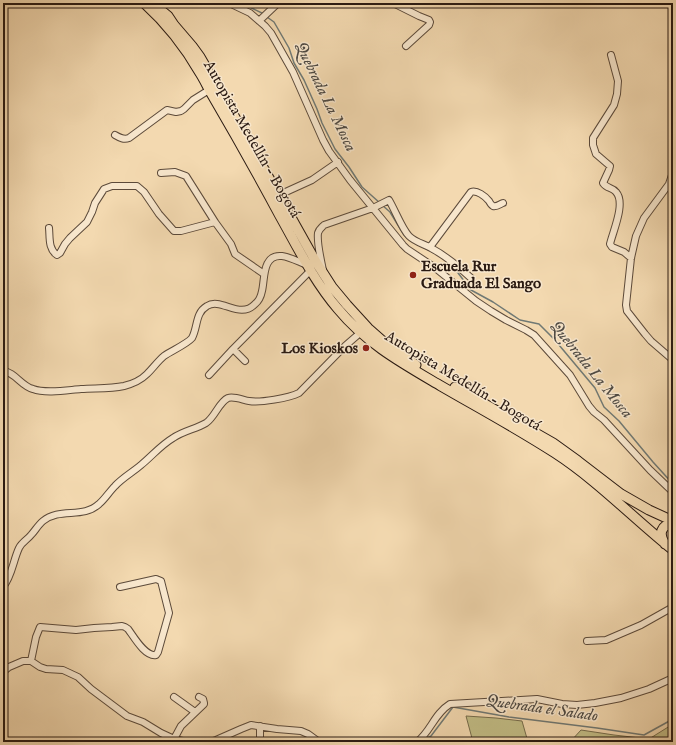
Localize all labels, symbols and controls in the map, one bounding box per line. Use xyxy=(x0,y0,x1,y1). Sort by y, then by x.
water label: Quebrada La Mosca xyxy=(290,39,360,155)
street label: Autopista Medellín - Bogotá xyxy=(199,56,305,222)
place label: Escuela Rur Graduada El Sango xyxy=(421,257,541,293)
marker: Escuela Rur Graduada El Sango xyxy=(408,270,418,280)
water label: Quebrada La Mosca xyxy=(546,317,636,423)
street label: Autopista Medellín - Bogotá xyxy=(381,326,545,435)
place label: Los Kioskos xyxy=(281,339,359,358)
marker: Los Kioskos xyxy=(361,343,371,353)
water label: Quebrada el Salado xyxy=(485,691,599,727)

